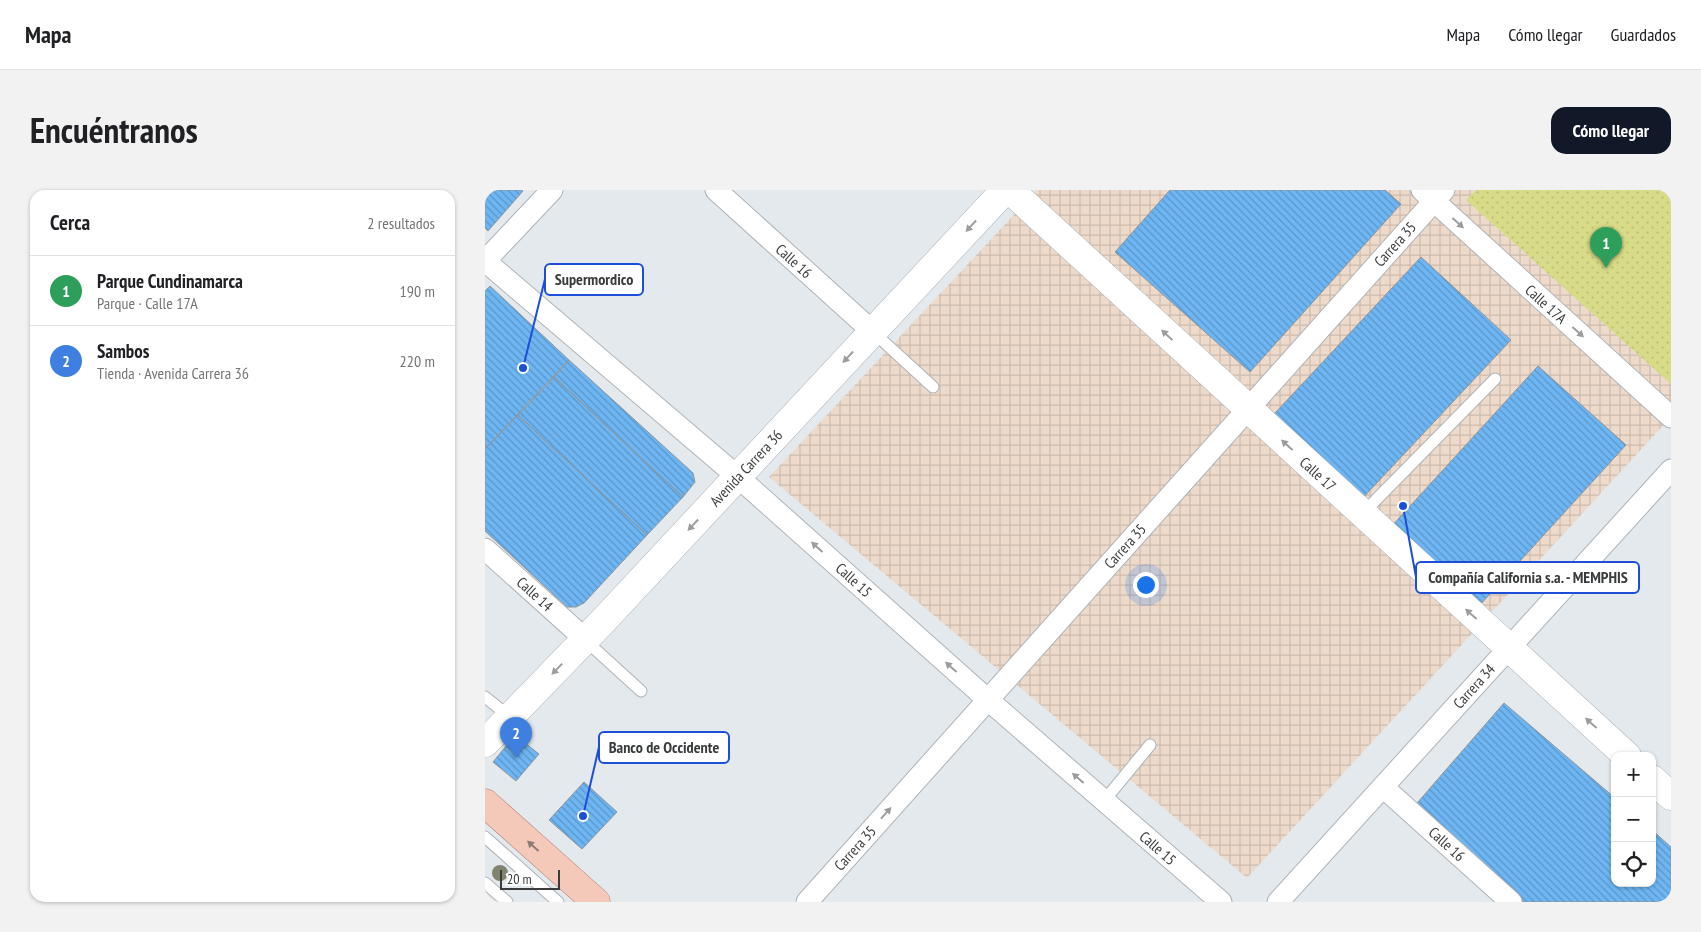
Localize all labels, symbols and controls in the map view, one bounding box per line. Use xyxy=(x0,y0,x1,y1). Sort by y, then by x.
text: Mapa xyxy=(25,19,72,50)
text: Mapa xyxy=(1446,23,1480,46)
text: Cómo llegar xyxy=(1508,23,1583,46)
text: Guardados xyxy=(1611,23,1676,46)
text: Encuéntranos xyxy=(30,107,198,153)
button: Cómo llegar xyxy=(1551,107,1671,154)
text: Cerca xyxy=(50,209,90,236)
text: 2 resultados xyxy=(367,213,435,233)
one-way arrow xyxy=(1451,217,1463,229)
street label: Carrera 35 xyxy=(1370,218,1420,270)
one-way arrow xyxy=(966,219,977,232)
pin: 1 xyxy=(1590,227,1622,268)
street label: Calle 16 xyxy=(772,240,816,282)
callout: Supermordico xyxy=(545,264,643,295)
text: Parque Cundinamarca xyxy=(97,269,243,293)
text: Supermordico xyxy=(555,269,633,289)
street label: Calle 17A xyxy=(1521,280,1571,328)
text: 1 xyxy=(62,281,70,301)
text: 190 m xyxy=(400,281,435,301)
text: Parque · Calle 17A xyxy=(97,293,198,313)
one-way arrow xyxy=(1571,327,1584,338)
one-way arrow xyxy=(1161,329,1173,341)
text: Sambos xyxy=(97,339,149,363)
one-way arrow xyxy=(843,350,854,363)
text: 2 xyxy=(62,351,70,371)
text: 220 m xyxy=(400,351,435,371)
text: Tienda · Avenida Carrera 36 xyxy=(97,363,249,383)
street label: Avenida Carrera 36 xyxy=(706,425,787,510)
one-way arrow xyxy=(1281,439,1293,451)
street label: Calle 17 xyxy=(1296,453,1340,495)
one-way arrow xyxy=(687,519,699,531)
street label: Carrera 35 xyxy=(1100,520,1150,572)
one-way arrow xyxy=(811,541,823,553)
street label: Calle 15 xyxy=(832,559,876,601)
callout: Compañía California s.a. - MEMPHIS xyxy=(1416,562,1639,593)
text: Compañía California s.a. - MEMPHIS xyxy=(1428,567,1628,587)
your location xyxy=(1133,572,1159,598)
street label: Calle 14 xyxy=(513,573,557,615)
one-way arrow xyxy=(1465,608,1477,619)
street label: Carrera 34 xyxy=(1449,659,1499,712)
one-way arrow xyxy=(945,661,957,673)
one-way arrow xyxy=(551,662,563,674)
pin: 2 xyxy=(500,717,532,758)
one-way arrow xyxy=(1586,717,1598,729)
callout: Banco de Occidente xyxy=(599,732,729,763)
text: Banco de Occidente xyxy=(609,737,719,757)
map controls xyxy=(1611,752,1656,887)
button: + xyxy=(1611,752,1656,797)
one-way arrow xyxy=(1072,773,1085,784)
button: − xyxy=(1611,797,1656,842)
one-way arrow xyxy=(880,807,891,820)
street label: Carrera 35 xyxy=(830,822,880,874)
street label: Calle 16 xyxy=(1425,823,1469,865)
street label: Calle 15 xyxy=(1136,827,1180,869)
one-way arrow xyxy=(527,841,540,852)
button: locate xyxy=(1611,842,1656,887)
scale bar xyxy=(500,867,560,890)
text: 20 m xyxy=(507,870,532,888)

